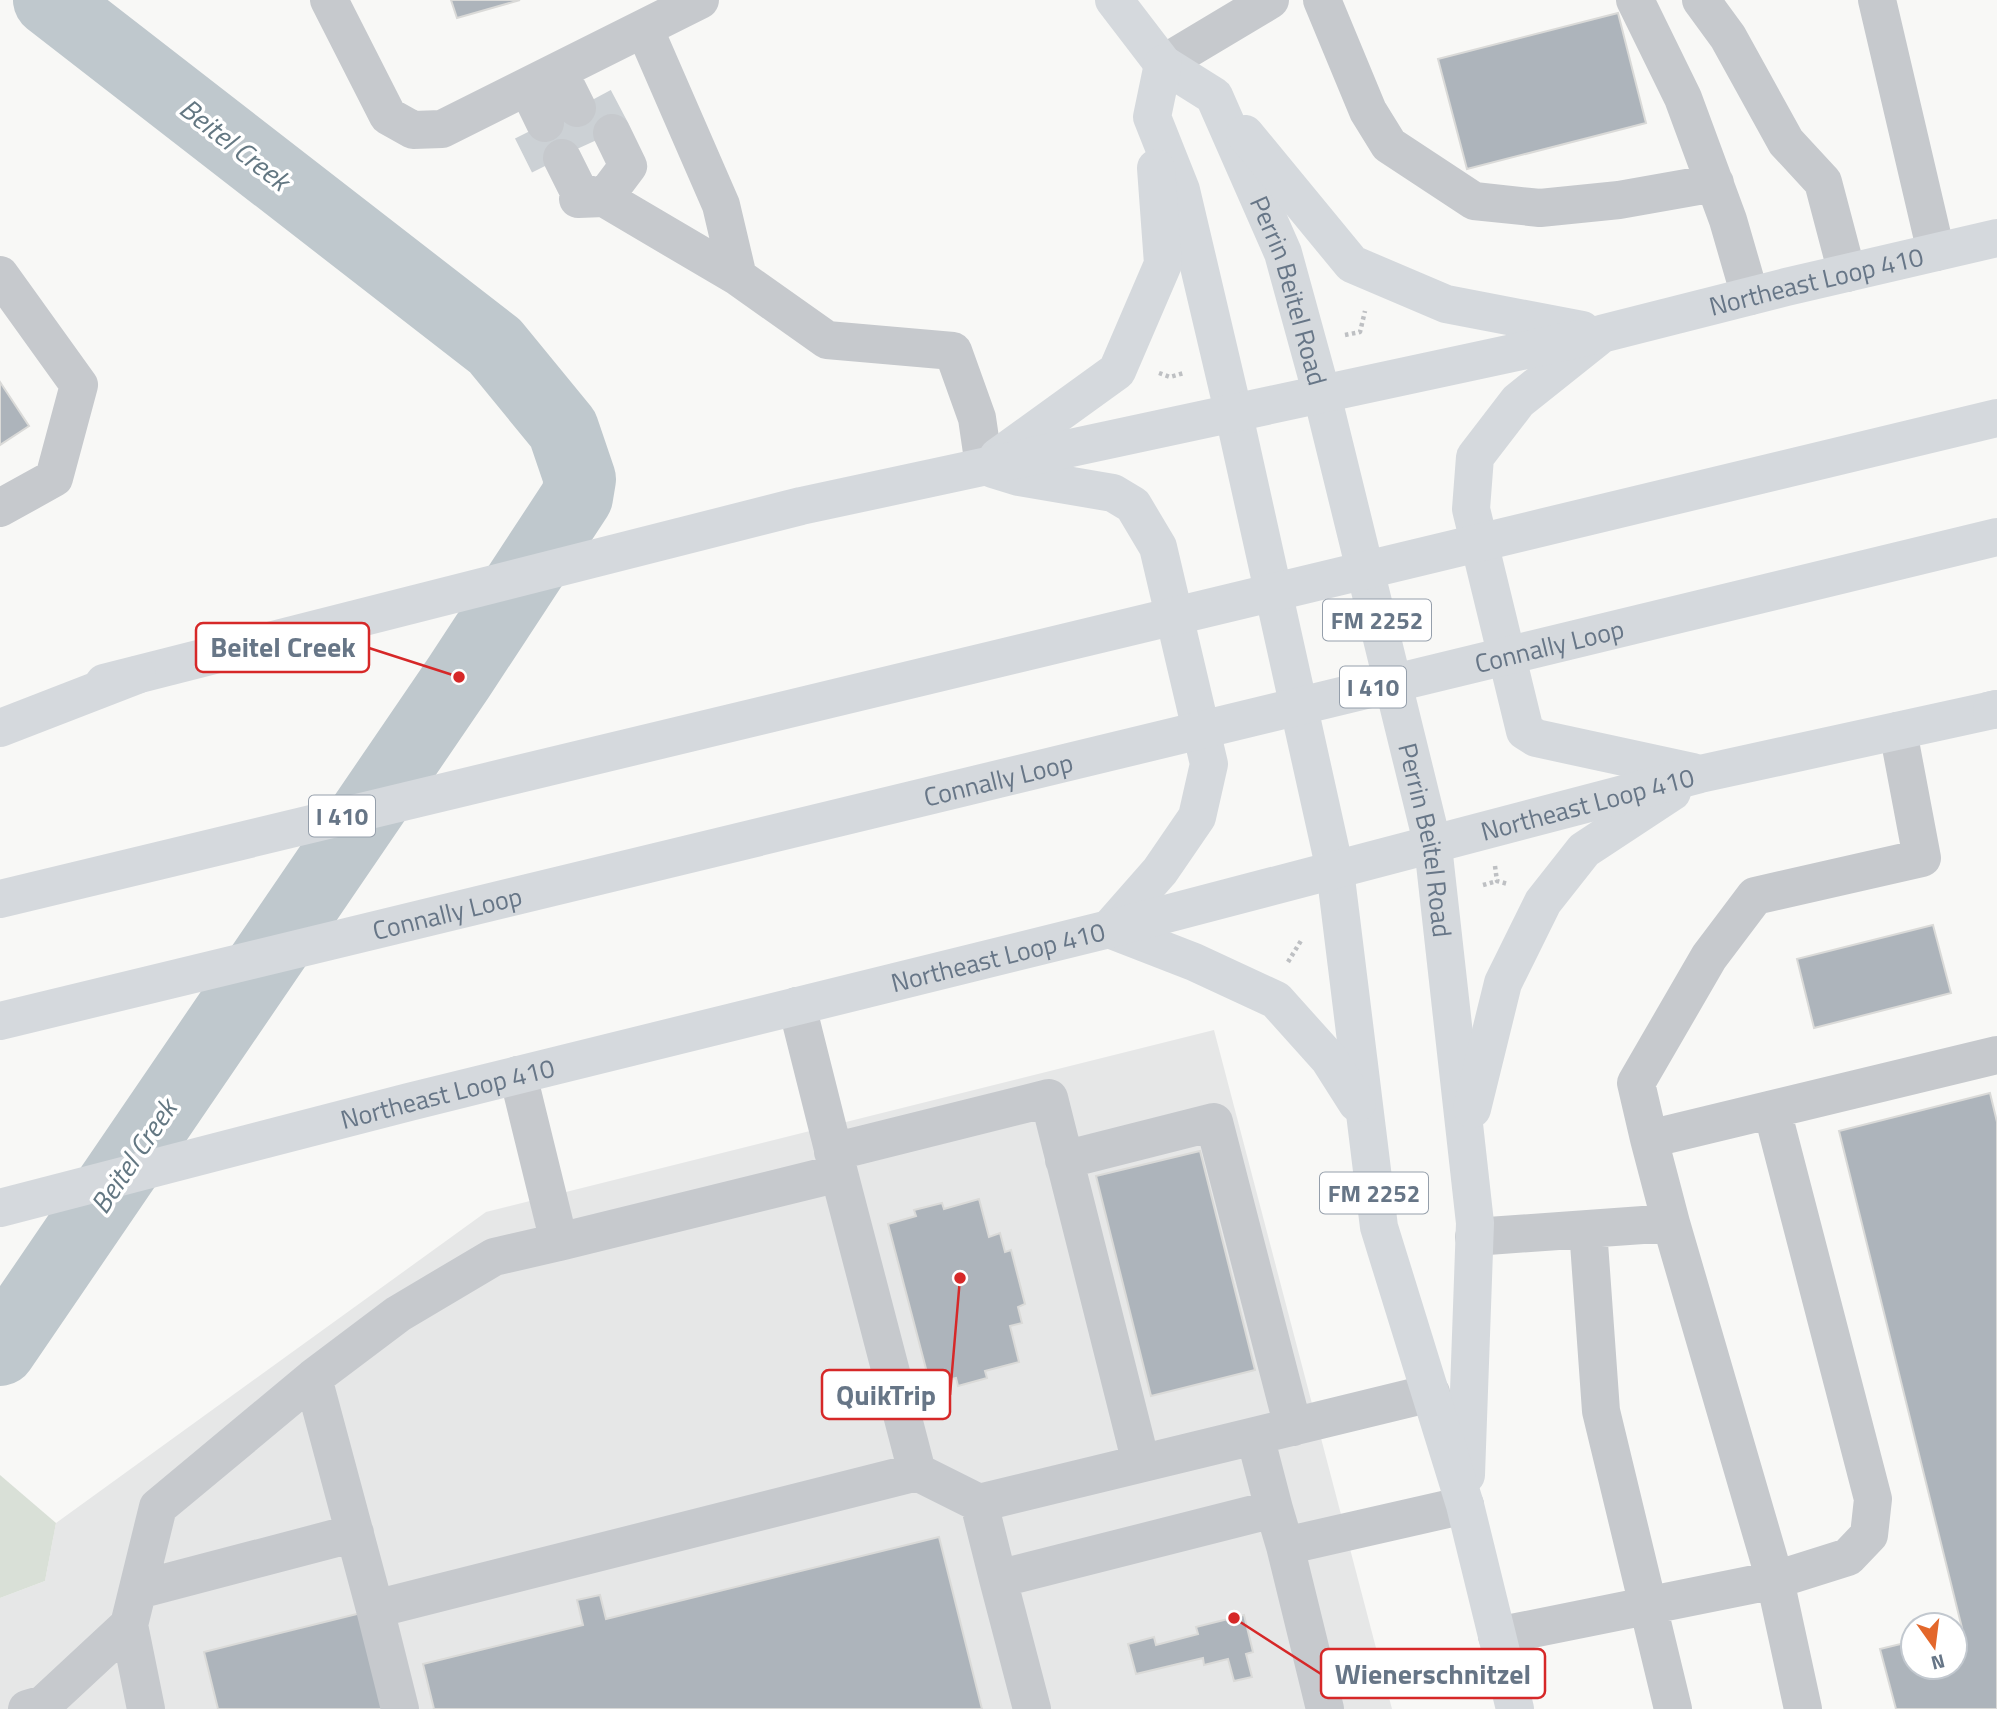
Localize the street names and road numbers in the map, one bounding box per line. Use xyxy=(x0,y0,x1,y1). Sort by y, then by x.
street label: Perrin Beitel Road xyxy=(1241,189,1338,390)
street label: Northeast Loop 410 xyxy=(1705,236,1927,325)
road number: FM 2252 xyxy=(1323,600,1431,640)
street label: Connally Loop xyxy=(1470,609,1628,682)
road number: I 410 xyxy=(1340,666,1406,708)
street label: Perrin Beitel Road xyxy=(1389,739,1463,939)
street label: Connally Loop xyxy=(919,742,1077,816)
street label: Northeast Loop 410 xyxy=(1476,757,1698,850)
road number: I 410 xyxy=(309,796,375,836)
street label: Connally Loop xyxy=(368,876,526,950)
street label: Northeast Loop 410 xyxy=(887,911,1109,1002)
street label: Northeast Loop 410 xyxy=(336,1047,558,1138)
road number: FM 2252 xyxy=(1320,1172,1428,1213)

